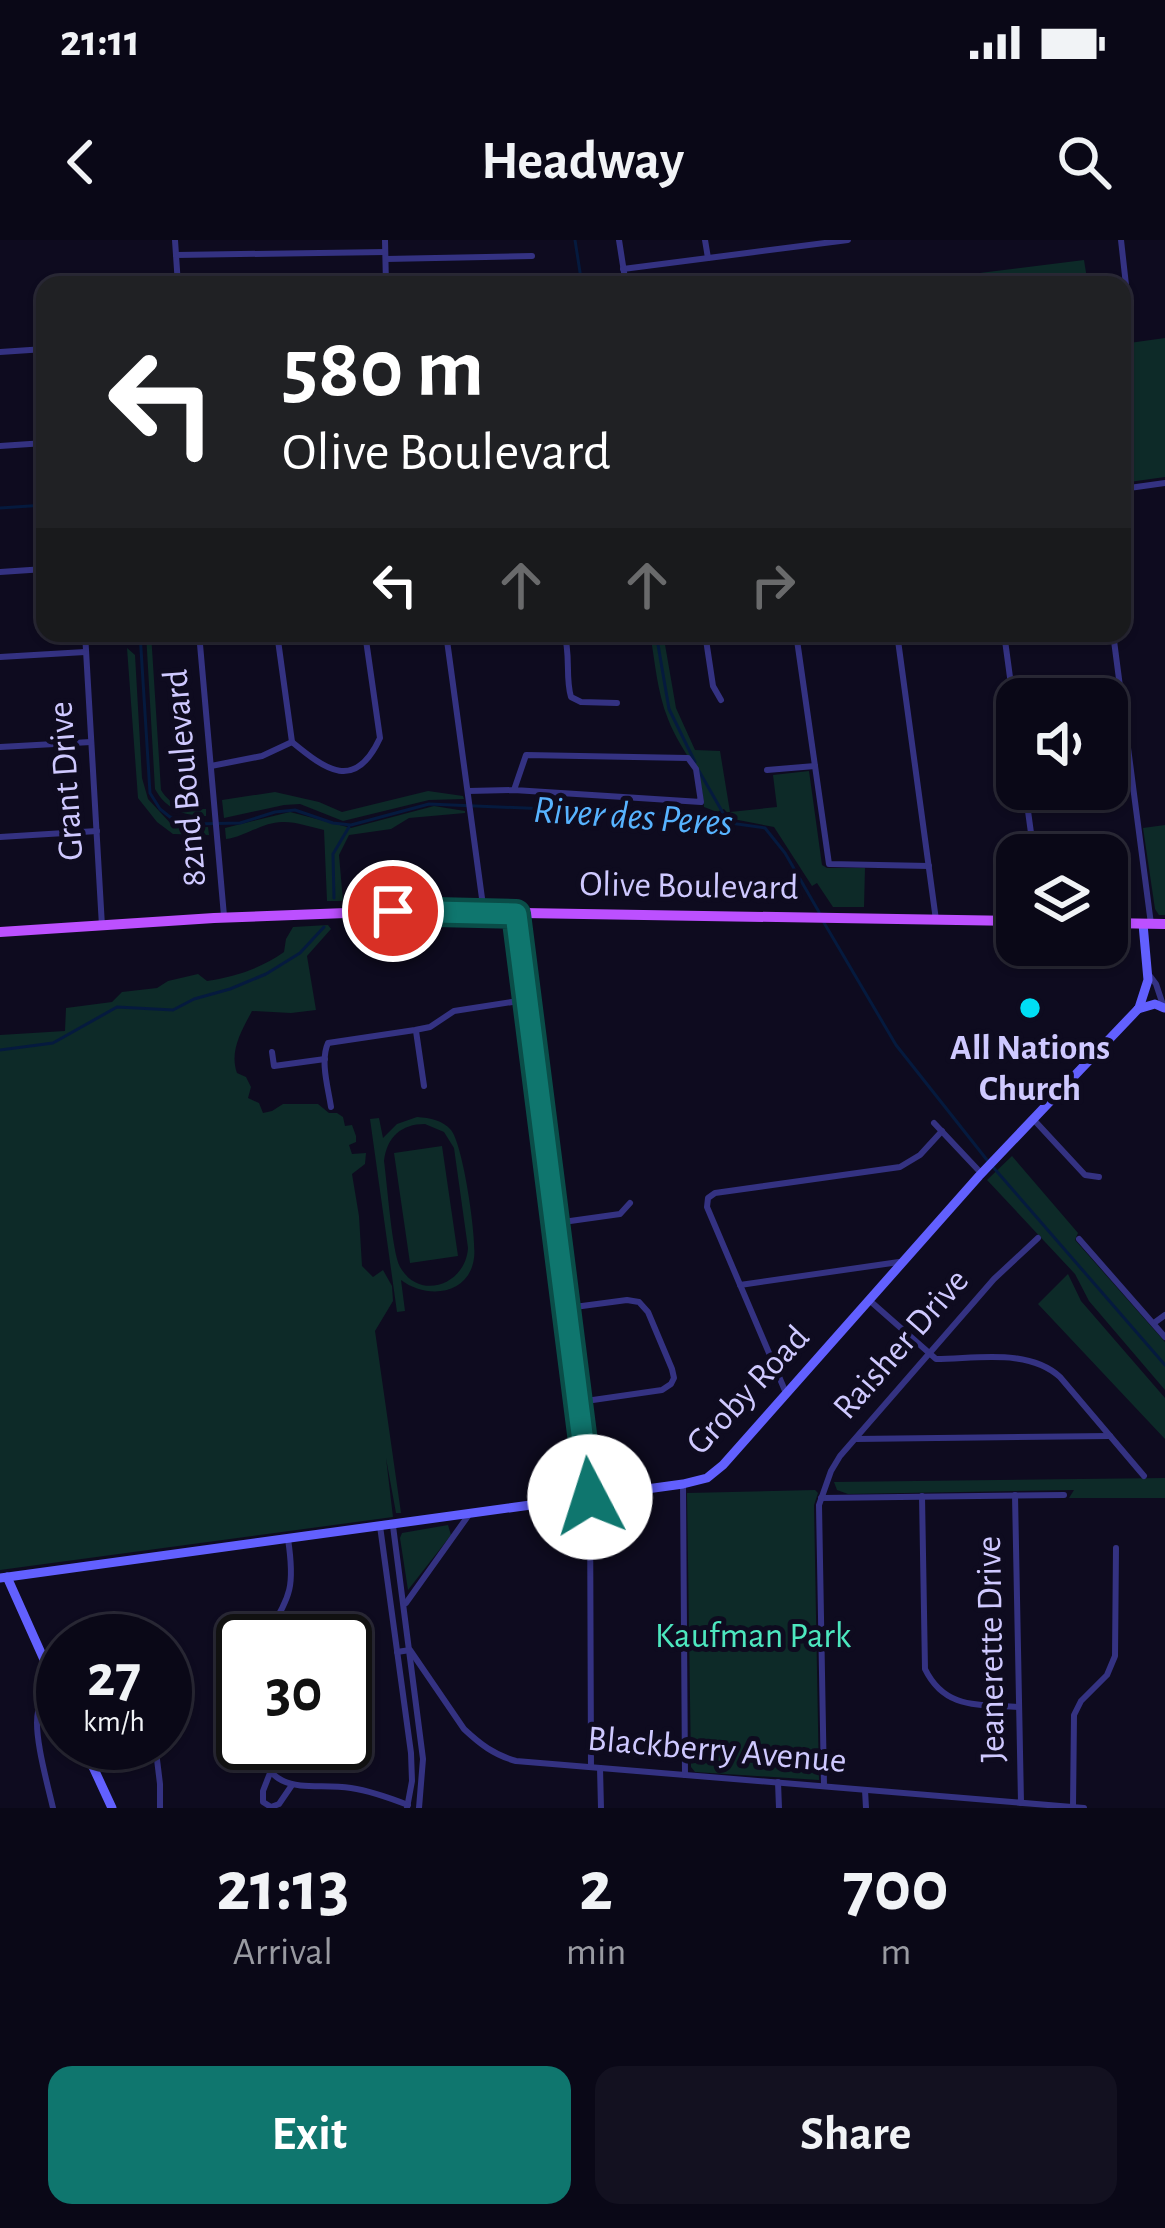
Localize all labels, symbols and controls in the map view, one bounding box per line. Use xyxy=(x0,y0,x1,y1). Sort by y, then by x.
text: 21:11 xyxy=(60,19,140,64)
icon: back xyxy=(48,129,114,195)
icon: search xyxy=(1051,129,1117,195)
text: Headway xyxy=(481,135,684,189)
icon: left xyxy=(84,324,240,480)
text: 580 m xyxy=(282,328,484,412)
text: Olive Boulevard xyxy=(282,426,611,480)
icon: left xyxy=(362,552,428,618)
icon: ahead xyxy=(488,552,554,618)
icon: ahead xyxy=(614,552,680,618)
icon: right xyxy=(740,552,806,618)
street label: 82nd Boulevard xyxy=(158,668,212,888)
map controls xyxy=(996,678,1128,966)
button: sound xyxy=(996,678,1128,810)
street label: Grant Drive xyxy=(42,700,90,862)
water label: River des Peres xyxy=(532,791,734,843)
button: layers xyxy=(996,834,1128,966)
pin xyxy=(342,860,444,962)
street label: Olive Boulevard xyxy=(579,866,799,906)
icon: arrive xyxy=(360,878,426,944)
marker: All Nations Church xyxy=(1017,995,1043,1021)
place label: All Nations Church xyxy=(950,1030,1110,1107)
street label: Raisher Drive xyxy=(826,1262,976,1426)
street label: Groby Road xyxy=(680,1319,816,1461)
position arrow xyxy=(527,1434,653,1560)
street label: Jeanerette Drive xyxy=(971,1535,1011,1763)
speed limit sign: 30 xyxy=(216,1614,372,1770)
park label: Kaufman Park xyxy=(655,1618,852,1654)
text: 27 xyxy=(87,1647,141,1707)
text: km/h xyxy=(83,1707,145,1737)
street label: Blackberry Avenue xyxy=(586,1721,848,1779)
text: 21:13 xyxy=(216,1851,349,1923)
text: 2 xyxy=(579,1851,613,1923)
text: 700 xyxy=(843,1851,949,1923)
text: Arrival xyxy=(233,1933,333,1972)
text: min xyxy=(566,1933,626,1972)
text: m xyxy=(880,1933,911,1972)
button: Exit xyxy=(48,2066,571,2204)
button: Share xyxy=(595,2066,1117,2204)

